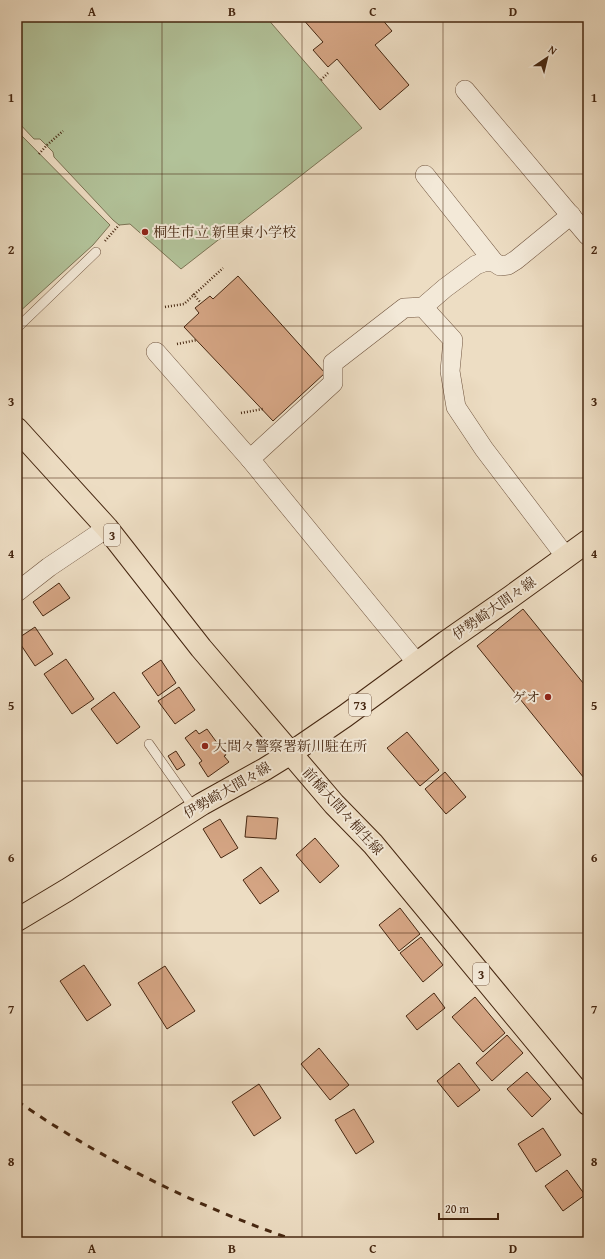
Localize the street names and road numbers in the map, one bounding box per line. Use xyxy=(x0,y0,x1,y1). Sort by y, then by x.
road number: 3 xyxy=(104,524,120,546)
street label: 伊勢崎大間々線 xyxy=(448,572,540,644)
road number: 73 xyxy=(349,694,371,716)
street label: 伊勢崎大間々線 xyxy=(180,757,274,823)
street label: 前橋大間々桐生線 xyxy=(298,763,388,859)
road number: 3 xyxy=(473,963,489,985)

